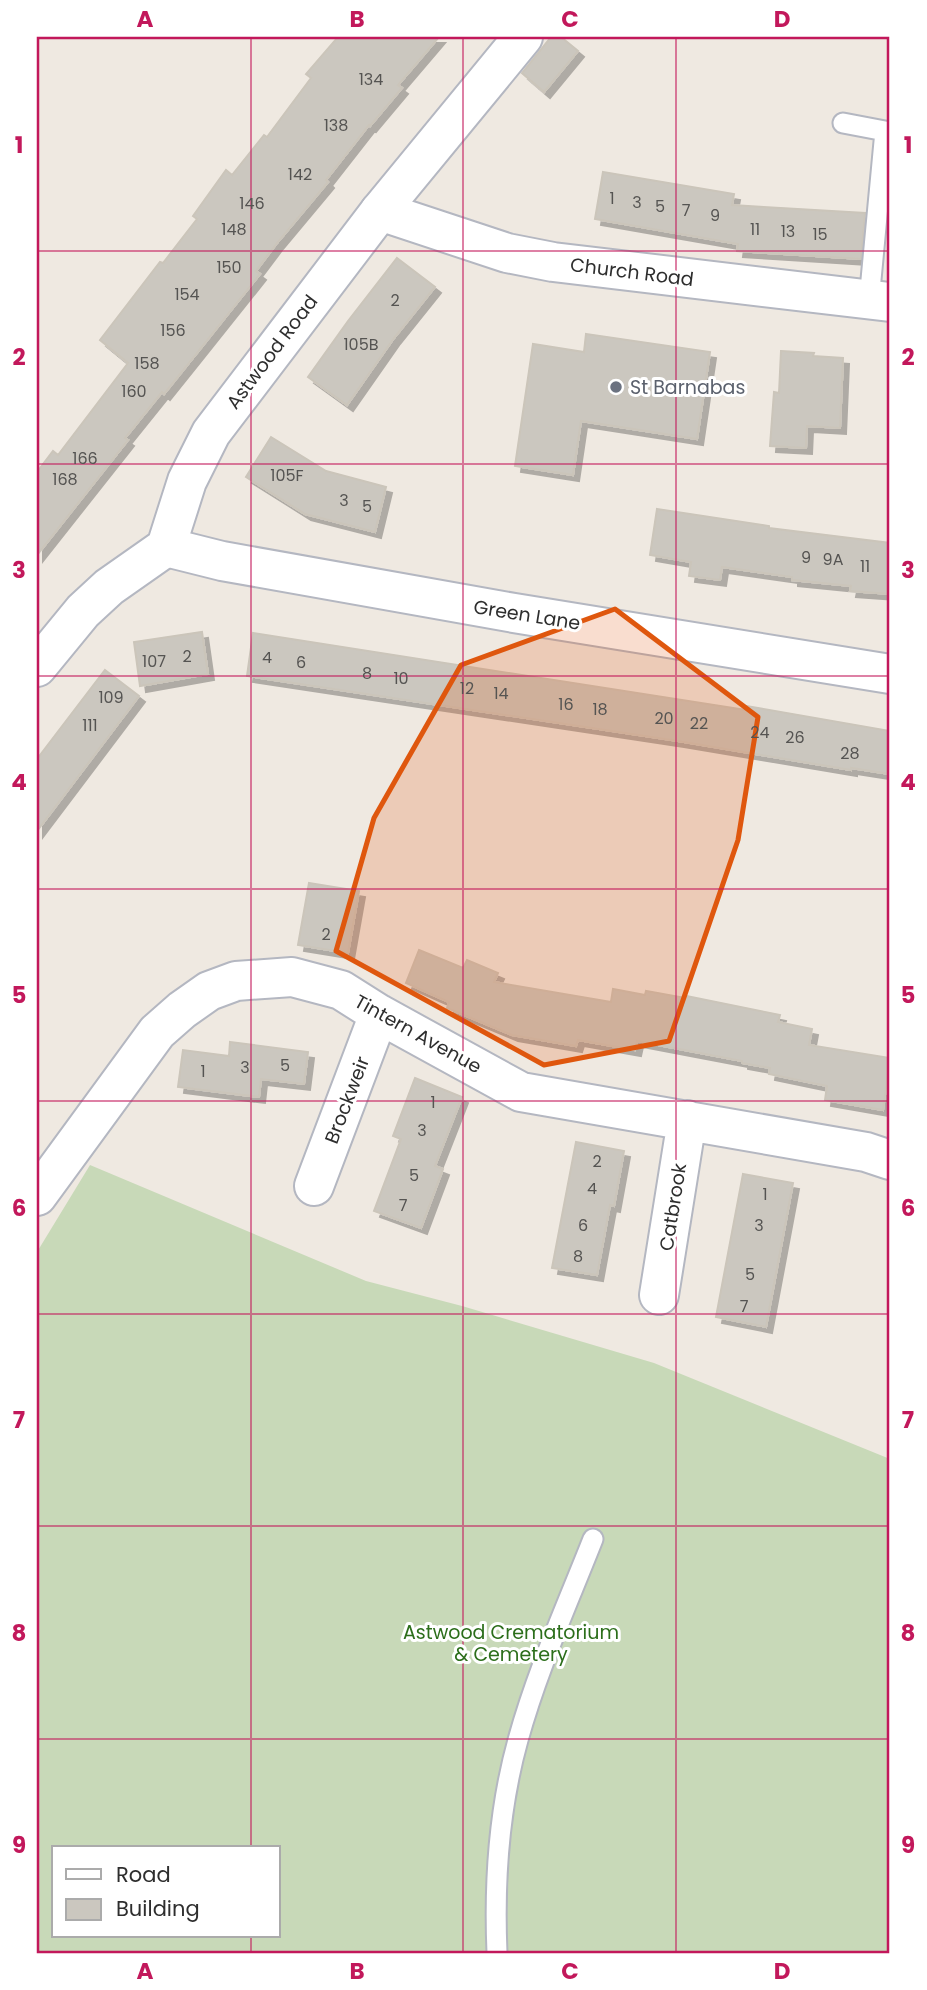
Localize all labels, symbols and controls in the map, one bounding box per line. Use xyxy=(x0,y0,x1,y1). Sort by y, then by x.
text: A xyxy=(137,3,154,35)
text: B xyxy=(349,3,365,35)
text: C xyxy=(561,3,579,35)
text: D xyxy=(774,3,790,35)
house number: 134 xyxy=(359,68,383,91)
house number: 138 xyxy=(324,114,348,137)
text: 1 xyxy=(15,129,23,161)
text: 1 xyxy=(904,129,912,161)
house number: 142 xyxy=(288,163,312,186)
house number: 1 xyxy=(609,187,615,210)
house number: 3 xyxy=(632,191,642,214)
house number: 146 xyxy=(239,192,265,215)
house number: 5 xyxy=(655,195,665,218)
house number: 7 xyxy=(682,199,691,222)
house number: 9 xyxy=(710,204,720,227)
house number: 148 xyxy=(221,218,247,241)
house number: 11 xyxy=(750,218,760,241)
house number: 13 xyxy=(781,220,795,243)
house number: 15 xyxy=(812,223,828,246)
street label: Church Road xyxy=(569,251,695,293)
house number: 150 xyxy=(216,256,242,279)
house number: 154 xyxy=(174,283,200,306)
street label: Astwood Road xyxy=(220,289,324,415)
house number: 2 xyxy=(390,289,400,312)
house number: 156 xyxy=(160,319,186,342)
house number: 105B xyxy=(343,333,379,356)
text: 2 xyxy=(12,341,26,373)
text: 2 xyxy=(901,341,915,373)
house number: 158 xyxy=(134,352,160,375)
place label: St Barnabas xyxy=(630,374,745,401)
marker: St Barnabas xyxy=(608,379,624,395)
house number: 160 xyxy=(121,380,147,403)
house number: 166 xyxy=(72,447,98,470)
house number: 105F xyxy=(270,464,304,487)
house number: 168 xyxy=(52,468,78,491)
house number: 3 xyxy=(339,489,349,512)
house number: 5 xyxy=(362,495,372,518)
house number: 9 xyxy=(801,546,811,569)
house number: 9A xyxy=(823,548,844,571)
text: 3 xyxy=(12,554,26,586)
text: 3 xyxy=(901,554,915,586)
house number: 11 xyxy=(860,555,870,578)
street label: Green Lane xyxy=(472,593,582,637)
house number: 2 xyxy=(182,645,192,668)
house number: 4 xyxy=(262,646,272,669)
house number: 107 xyxy=(142,650,166,673)
house number: 6 xyxy=(296,651,306,674)
house number: 8 xyxy=(362,662,372,685)
house number: 10 xyxy=(393,667,409,690)
house number: 12 xyxy=(460,677,474,700)
house number: 14 xyxy=(493,682,509,705)
house number: 109 xyxy=(98,686,124,709)
house number: 16 xyxy=(558,693,574,716)
house number: 18 xyxy=(592,698,608,721)
house number: 20 xyxy=(654,707,674,730)
house number: 22 xyxy=(690,712,708,735)
house number: 111 xyxy=(82,714,98,737)
house number: 24 xyxy=(750,721,770,744)
house number: 26 xyxy=(785,726,805,749)
house number: 28 xyxy=(840,742,860,765)
text: 4 xyxy=(11,766,27,798)
text: 4 xyxy=(900,766,916,798)
house number: 2 xyxy=(321,923,331,946)
text: 5 xyxy=(12,979,26,1011)
text: 5 xyxy=(901,979,915,1011)
street label: Tintern Avenue xyxy=(350,988,486,1080)
street label: Brockweir xyxy=(318,1053,376,1147)
house number: 5 xyxy=(280,1054,290,1077)
house number: 3 xyxy=(240,1056,250,1079)
house number: 1 xyxy=(200,1060,206,1083)
house number: 1 xyxy=(430,1091,436,1114)
house number: 3 xyxy=(417,1119,427,1142)
house number: 2 xyxy=(592,1150,602,1173)
street label: Catbrook xyxy=(653,1161,693,1253)
house number: 5 xyxy=(409,1164,419,1187)
house number: 4 xyxy=(587,1177,597,1200)
house number: 1 xyxy=(762,1183,768,1206)
text: 6 xyxy=(12,1192,26,1224)
text: 6 xyxy=(901,1192,915,1224)
house number: 7 xyxy=(399,1194,408,1217)
house number: 6 xyxy=(578,1214,588,1237)
house number: 3 xyxy=(754,1214,764,1237)
house number: 8 xyxy=(573,1245,583,1268)
house number: 5 xyxy=(745,1263,755,1286)
house number: 7 xyxy=(740,1295,749,1318)
text: 7 xyxy=(13,1404,25,1436)
text: 7 xyxy=(902,1404,914,1436)
text: 8 xyxy=(12,1617,26,1649)
text: 8 xyxy=(901,1617,915,1649)
park label: Astwood Crematorium & Cemetery xyxy=(403,1619,619,1668)
text: 9 xyxy=(12,1829,26,1861)
text: 9 xyxy=(901,1829,915,1861)
legend xyxy=(52,1846,280,1938)
text: Road xyxy=(116,1860,171,1889)
text: Building xyxy=(116,1894,200,1923)
text: A xyxy=(137,1955,154,1987)
text: B xyxy=(349,1955,365,1987)
text: C xyxy=(561,1955,579,1987)
text: D xyxy=(774,1955,790,1987)

